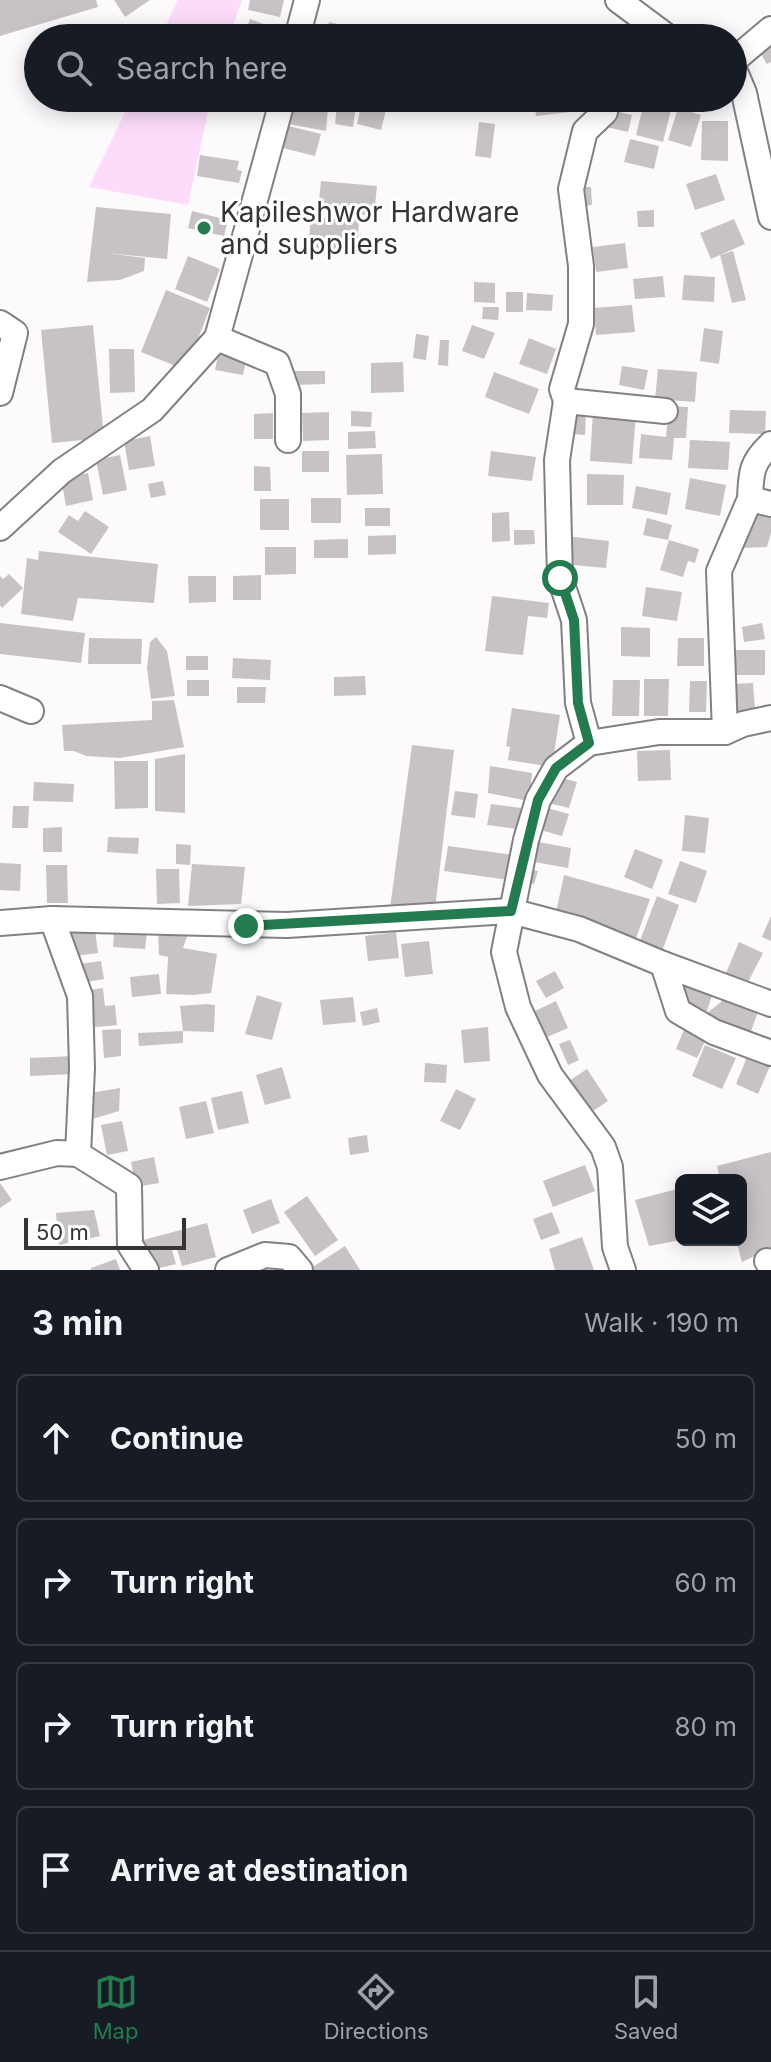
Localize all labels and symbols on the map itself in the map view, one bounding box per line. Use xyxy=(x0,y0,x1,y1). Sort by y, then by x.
place label: Kapileshwor Hardware and suppliers xyxy=(220,195,519,261)
marker: Kapileshwor Hardware and suppliers xyxy=(195,219,213,237)
route start xyxy=(542,560,578,596)
route end xyxy=(228,908,264,944)
scale bar xyxy=(24,1214,186,1250)

